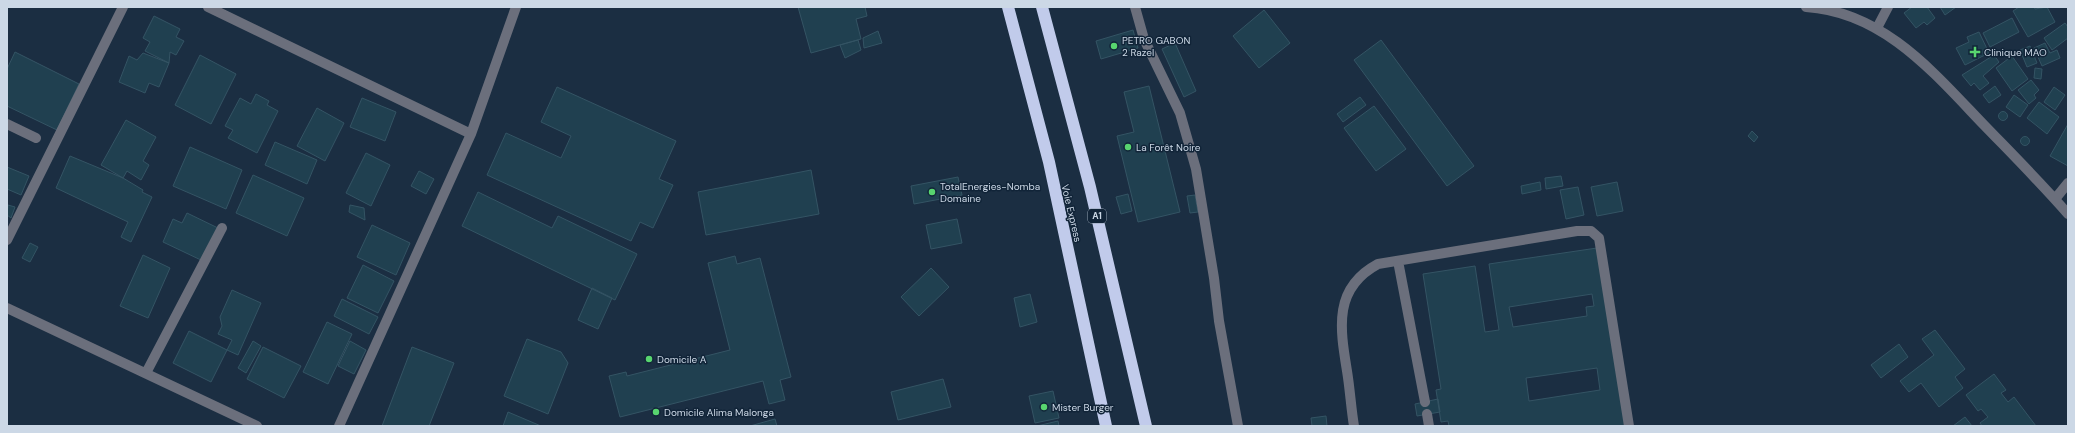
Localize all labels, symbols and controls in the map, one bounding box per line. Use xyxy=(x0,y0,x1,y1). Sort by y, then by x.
place label: PETRO GABON 2 Razel xyxy=(1122,34,1190,59)
marker: PETRO GABON 2 Razel xyxy=(1109,41,1119,51)
marker: Clinique MAO xyxy=(1969,46,1981,58)
place label: Clinique MAO xyxy=(1984,46,2047,59)
place label: La Forêt Noire xyxy=(1136,141,1201,154)
marker: La Forêt Noire xyxy=(1123,142,1133,152)
place label: TotalEnergies-Nomba Domaine xyxy=(940,180,1040,205)
street label: Voie Express xyxy=(1059,183,1084,243)
marker: TotalEnergies-Nomba Domaine xyxy=(927,187,937,197)
road number: A1 xyxy=(1088,209,1106,223)
place label: Domicile A xyxy=(657,353,707,366)
marker: Domicile A xyxy=(644,354,654,364)
place label: Mister Burger xyxy=(1052,401,1114,414)
marker: Mister Burger xyxy=(1039,402,1049,412)
place label: Domicile Alima Malonga xyxy=(664,406,774,419)
marker: Domicile Alima Malonga xyxy=(651,407,661,417)

